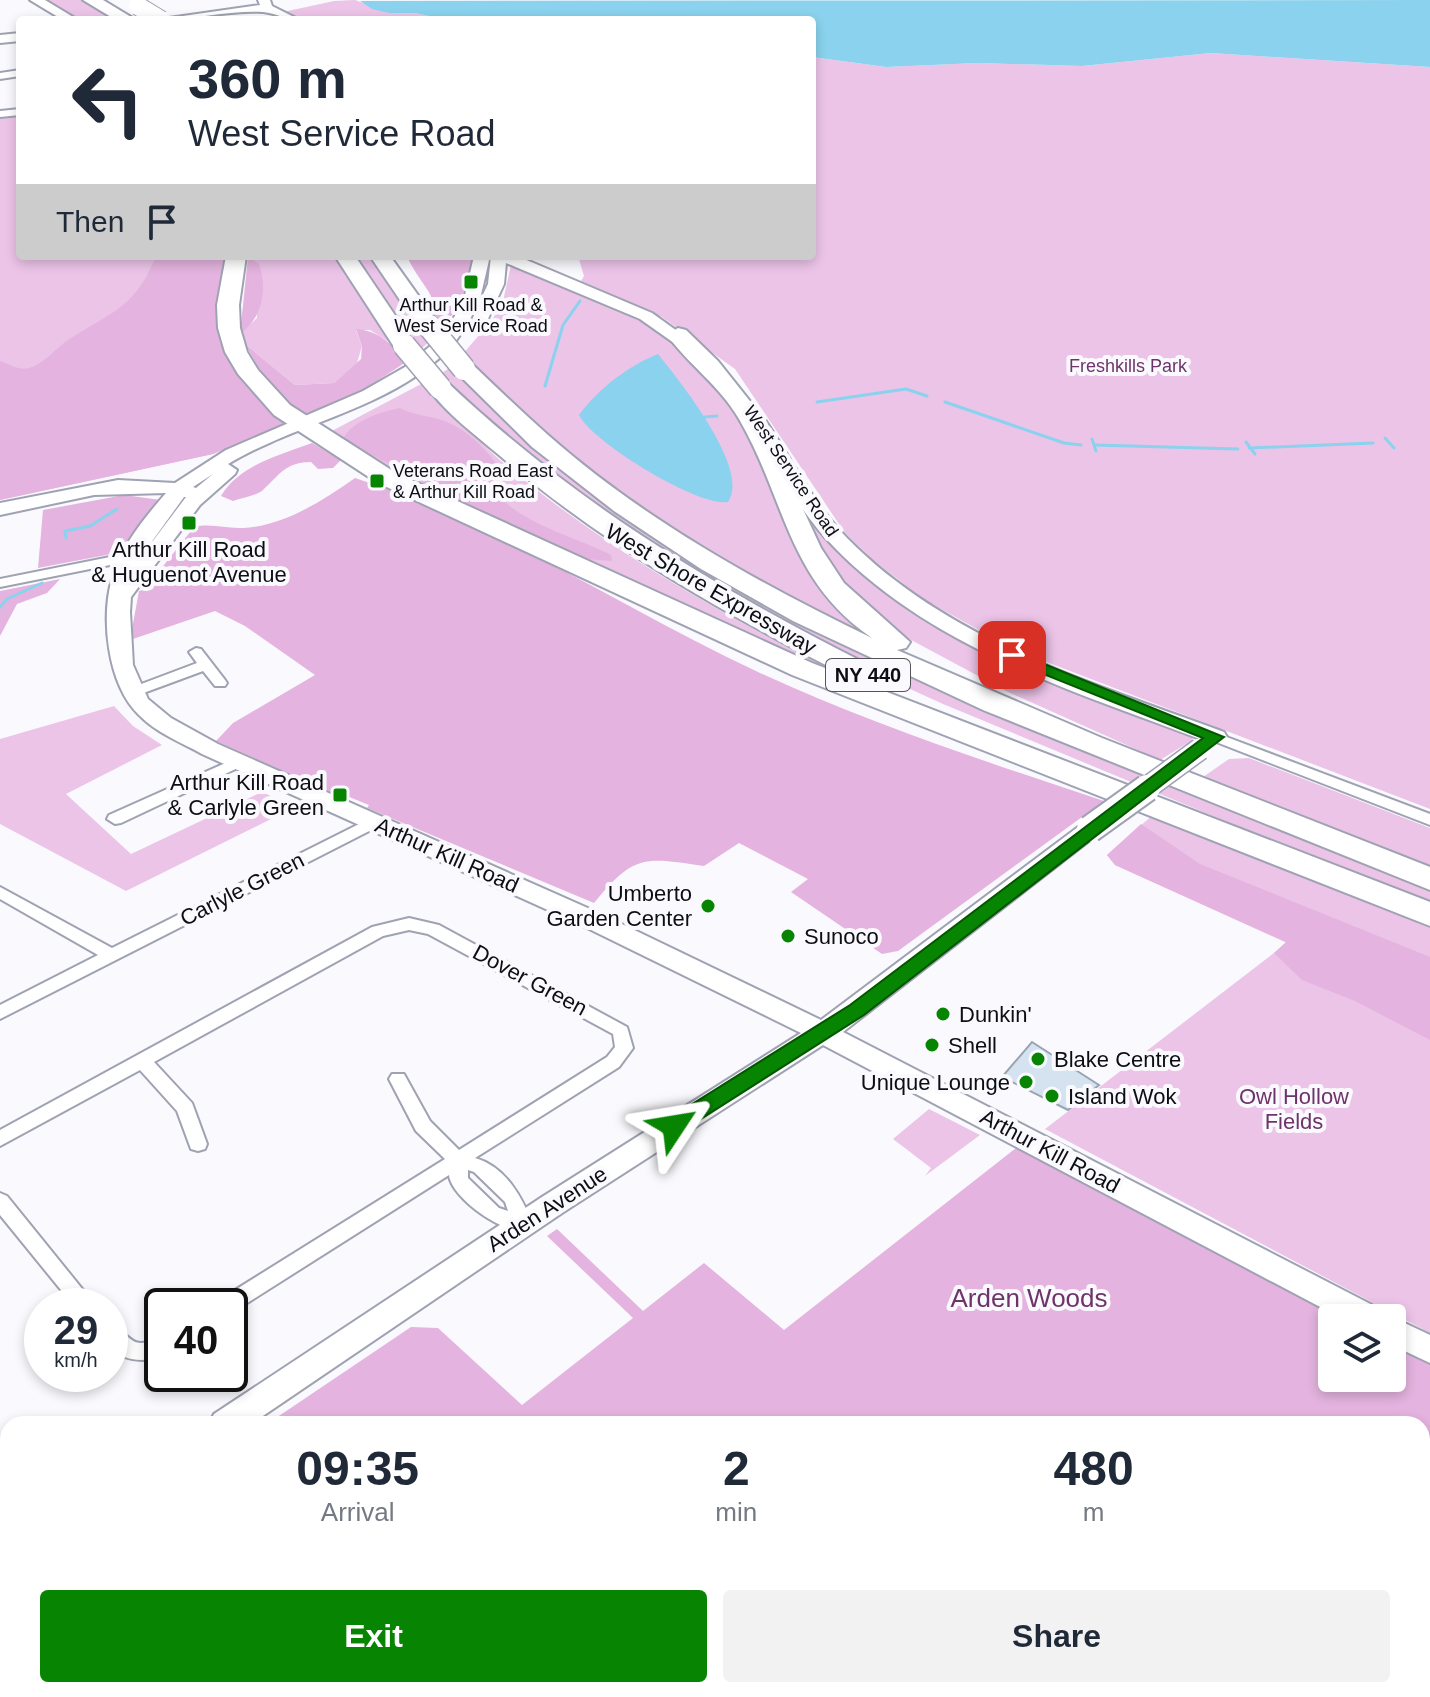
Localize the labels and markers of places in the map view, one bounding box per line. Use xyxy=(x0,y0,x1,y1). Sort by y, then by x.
marker: Arthur Kill Road & West Service Road xyxy=(462,273,480,291)
place label: Arthur Kill Road & West Service Road xyxy=(394,295,548,336)
place label: Veterans Road East & Arthur Kill Road xyxy=(393,461,553,502)
marker: Veterans Road East & Arthur Kill Road xyxy=(368,472,386,490)
marker: Arthur Kill Road & Huguenot Avenue xyxy=(180,514,198,532)
place label: Arthur Kill Road & Huguenot Avenue xyxy=(91,537,287,587)
pin xyxy=(978,621,1046,689)
place label: Arthur Kill Road & Carlyle Green xyxy=(167,770,324,820)
marker: Arthur Kill Road & Carlyle Green xyxy=(331,786,349,804)
place label: Umberto Garden Center xyxy=(546,881,692,931)
marker: Umberto Garden Center xyxy=(699,897,717,915)
place label: Sunoco xyxy=(804,924,879,949)
marker: Sunoco xyxy=(779,927,797,945)
place label: Dunkin' xyxy=(959,1002,1032,1027)
marker: Dunkin' xyxy=(934,1005,952,1023)
place label: Shell xyxy=(948,1033,997,1058)
marker: Shell xyxy=(923,1036,941,1054)
place label: Blake Centre xyxy=(1054,1047,1181,1072)
marker: Blake Centre xyxy=(1029,1050,1047,1068)
place label: Unique Lounge xyxy=(861,1070,1010,1095)
marker: Unique Lounge xyxy=(1017,1073,1035,1091)
place label: Island Wok xyxy=(1068,1084,1177,1109)
marker: Island Wok xyxy=(1043,1087,1061,1105)

